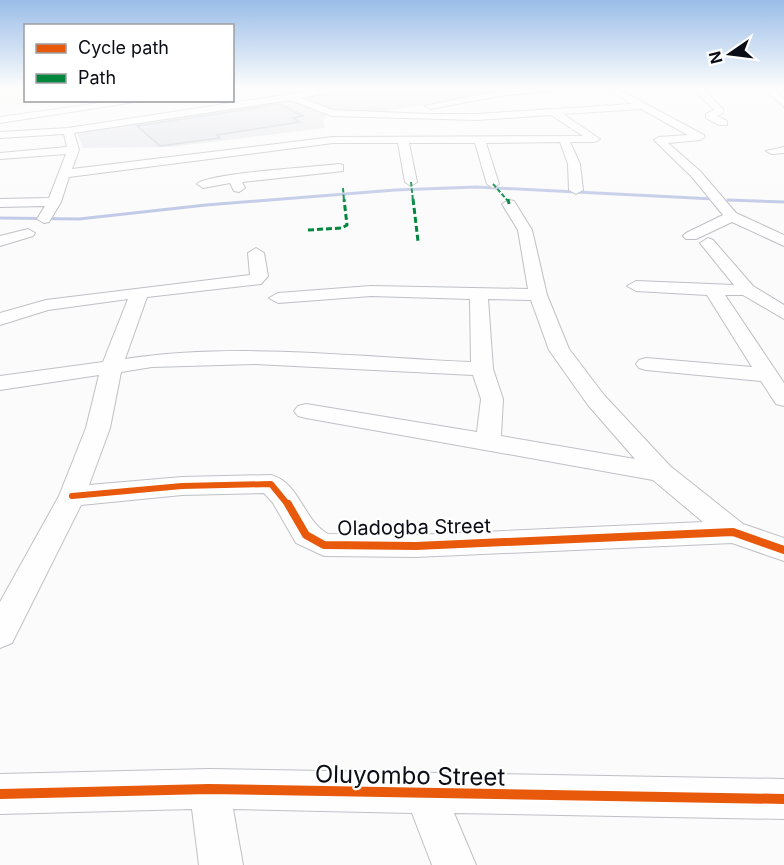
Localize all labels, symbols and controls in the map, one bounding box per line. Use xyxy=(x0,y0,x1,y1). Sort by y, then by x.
legend xyxy=(24,24,234,102)
north arrow xyxy=(700,24,760,84)
text: Cycle path xyxy=(78,37,169,58)
text: N xyxy=(704,49,727,66)
text: Path xyxy=(78,67,116,88)
street label: Oladogba Street xyxy=(337,514,491,540)
street label: Oluyombo Street xyxy=(315,759,506,792)

